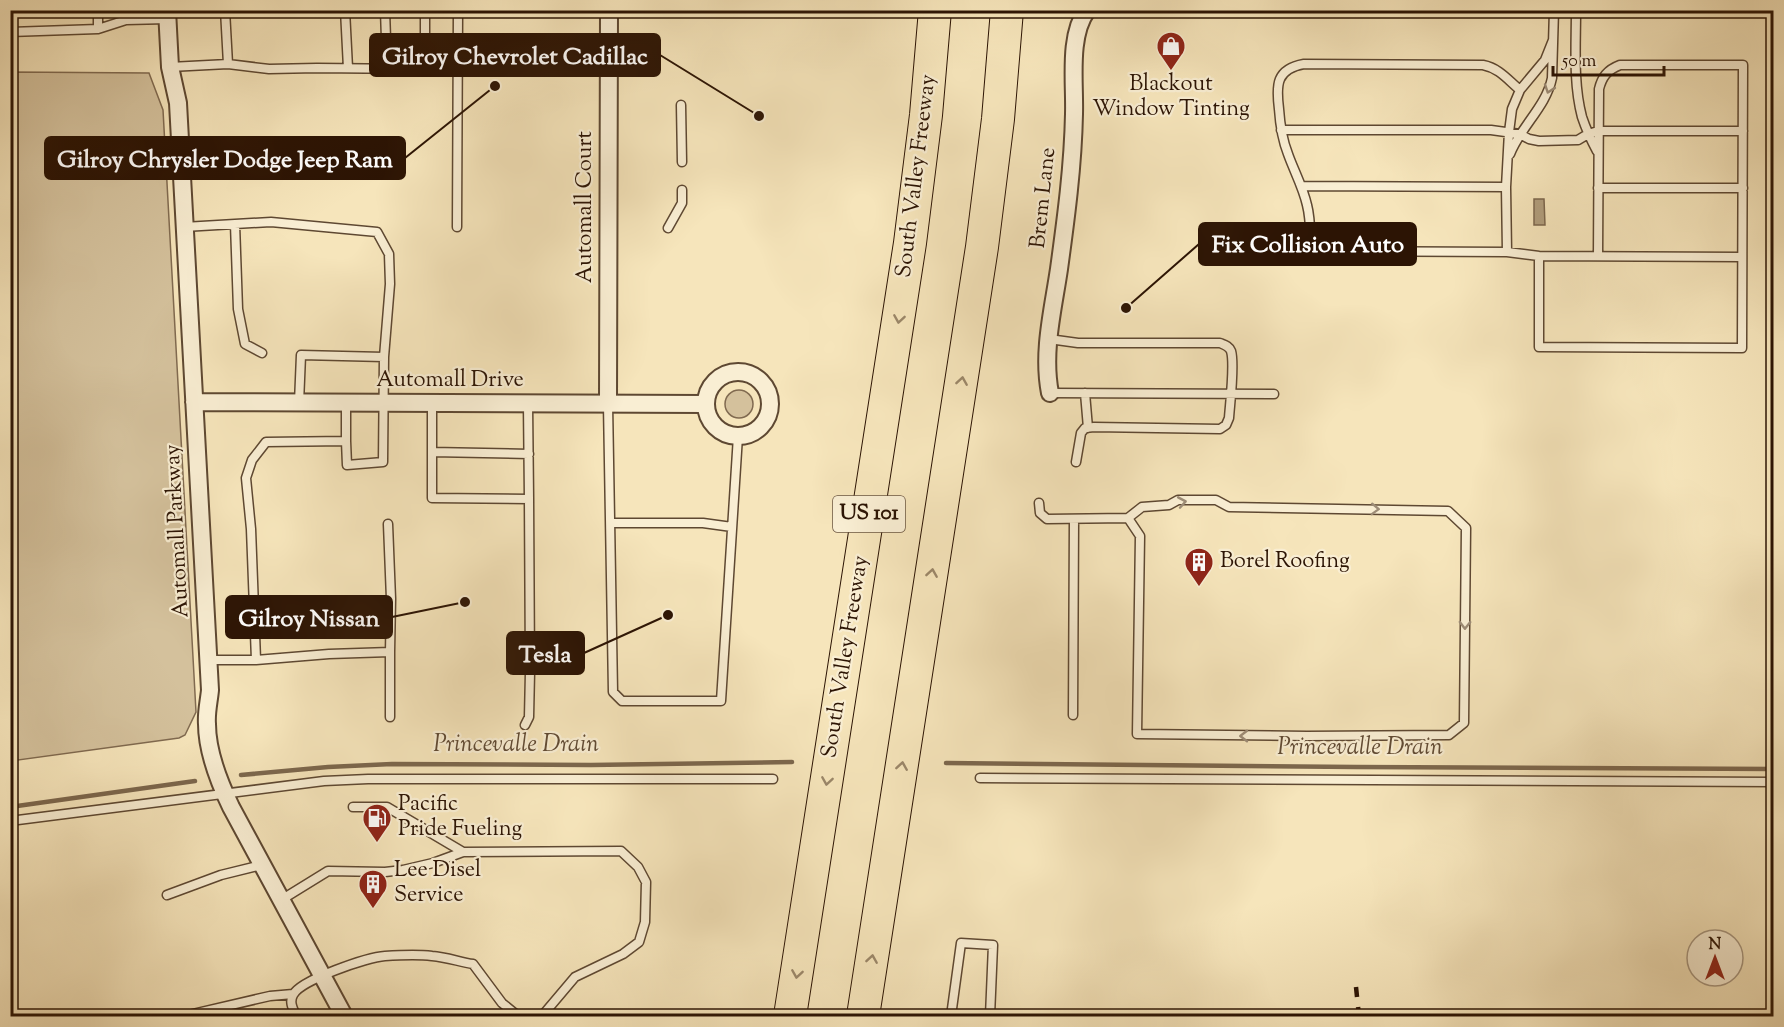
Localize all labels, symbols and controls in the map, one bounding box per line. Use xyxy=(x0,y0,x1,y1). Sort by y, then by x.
shop icon: Blackout Window Tinting xyxy=(1155,30,1187,72)
callout: Gilroy Chevrolet Cadillac xyxy=(370,34,660,76)
scale bar xyxy=(1553,39,1664,77)
text: Gilroy Chevrolet Cadillac xyxy=(382,41,648,75)
text: 50 m xyxy=(1561,49,1597,75)
place label: Blackout Window Tinting xyxy=(1092,69,1250,126)
street label: South Valley Freeway xyxy=(889,72,945,280)
one-way arrow xyxy=(1543,83,1556,94)
street label: Automall Court xyxy=(570,130,602,283)
callout: Gilroy Chrysler Dodge Jeep Ram xyxy=(45,137,405,179)
text: Gilroy Chrysler Dodge Jeep Ram xyxy=(57,144,393,178)
street label: Brem Lane xyxy=(1023,146,1065,250)
callout: Fix Collision Auto xyxy=(1199,223,1416,265)
text: Fix Collision Auto xyxy=(1212,229,1404,263)
one-way arrow xyxy=(893,313,906,323)
street label: Automall Drive xyxy=(376,365,524,397)
one-way arrow xyxy=(956,376,968,385)
street label: Automall Parkway xyxy=(157,443,199,618)
road number: US 101 xyxy=(833,496,905,532)
one-way arrow xyxy=(1177,496,1187,509)
one-way arrow xyxy=(1371,502,1380,515)
building icon: Borel Roofing xyxy=(1183,546,1215,588)
place label: Borel Roofing xyxy=(1220,546,1350,578)
street label: South Valley Freeway xyxy=(814,553,878,761)
one-way arrow xyxy=(926,569,938,578)
callout: Gilroy Nissan xyxy=(226,596,392,638)
text: Gilroy Nissan xyxy=(238,603,380,637)
one-way arrow xyxy=(1458,621,1471,630)
callout: Tesla xyxy=(507,632,584,674)
text: Tesla xyxy=(518,639,573,673)
water label: Princevalle Drain xyxy=(433,728,599,762)
one-way arrow xyxy=(1240,730,1249,742)
water label: Princevalle Drain xyxy=(1277,731,1443,765)
one-way arrow xyxy=(895,761,908,771)
one-way arrow xyxy=(821,776,834,786)
place label: Pacific Pride Fueling xyxy=(398,789,522,846)
fuel station icon: Pacific Pride Fueling xyxy=(361,802,393,844)
place label: Lee Disel Service xyxy=(394,855,481,912)
building icon: Lee Disel Service xyxy=(357,868,389,910)
north arrow xyxy=(1685,928,1745,988)
text: N xyxy=(1709,934,1722,957)
one-way arrow xyxy=(865,954,878,964)
one-way arrow xyxy=(791,969,804,979)

